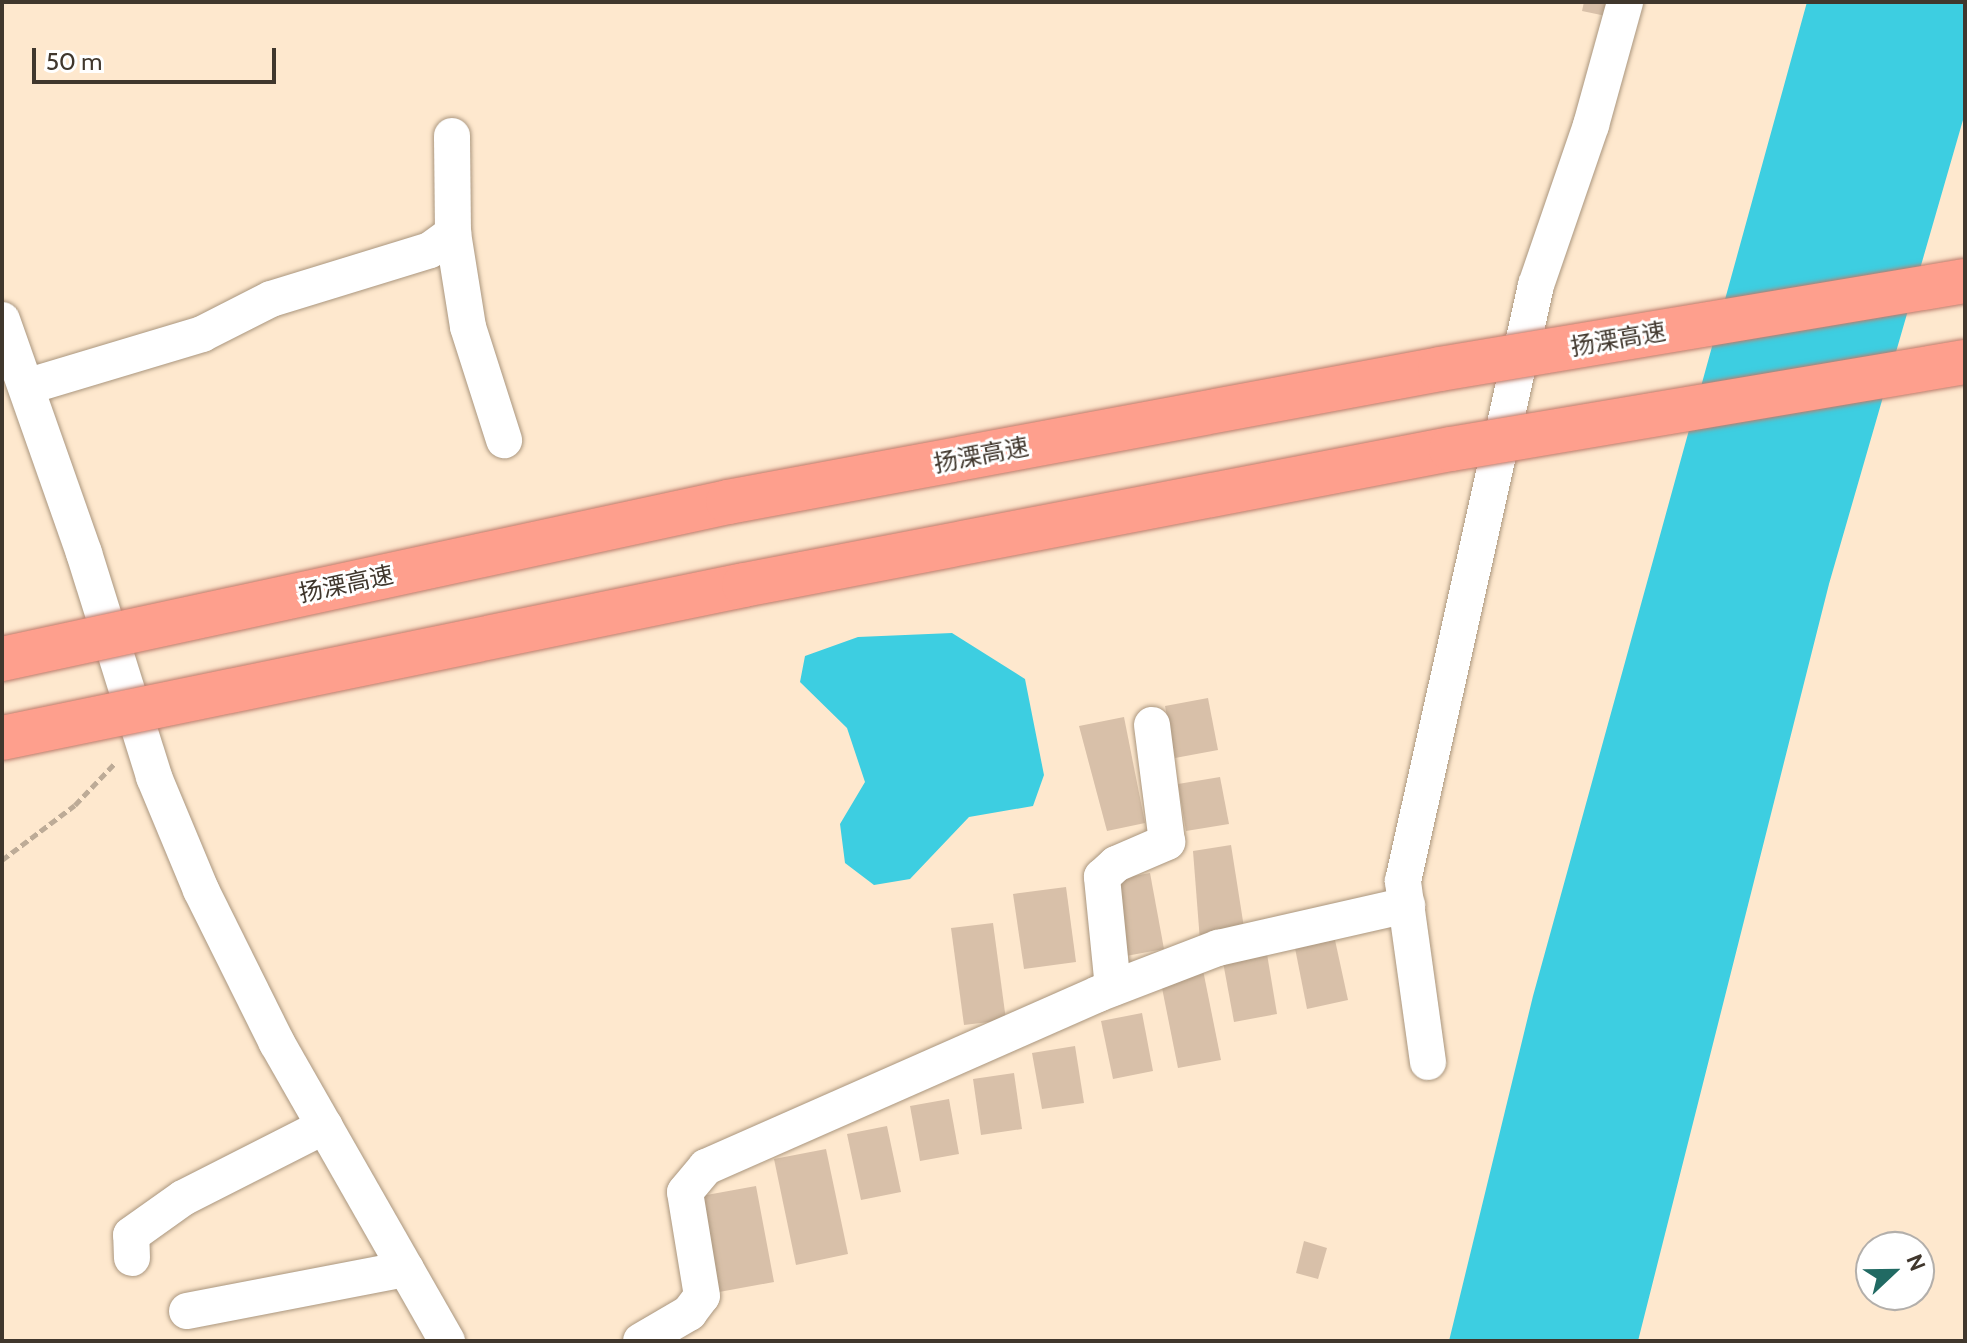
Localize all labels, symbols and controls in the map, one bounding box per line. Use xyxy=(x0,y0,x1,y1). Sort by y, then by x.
scale bar xyxy=(36,32,280,82)
text: 50 m xyxy=(46,47,102,76)
street label: 扬溧高速 xyxy=(1568,316,1668,362)
street label: 扬溧高速 xyxy=(931,432,1031,478)
street label: 扬溧高速 xyxy=(296,560,396,608)
north arrow xyxy=(1855,1231,1935,1311)
text: N xyxy=(1900,1250,1931,1275)

